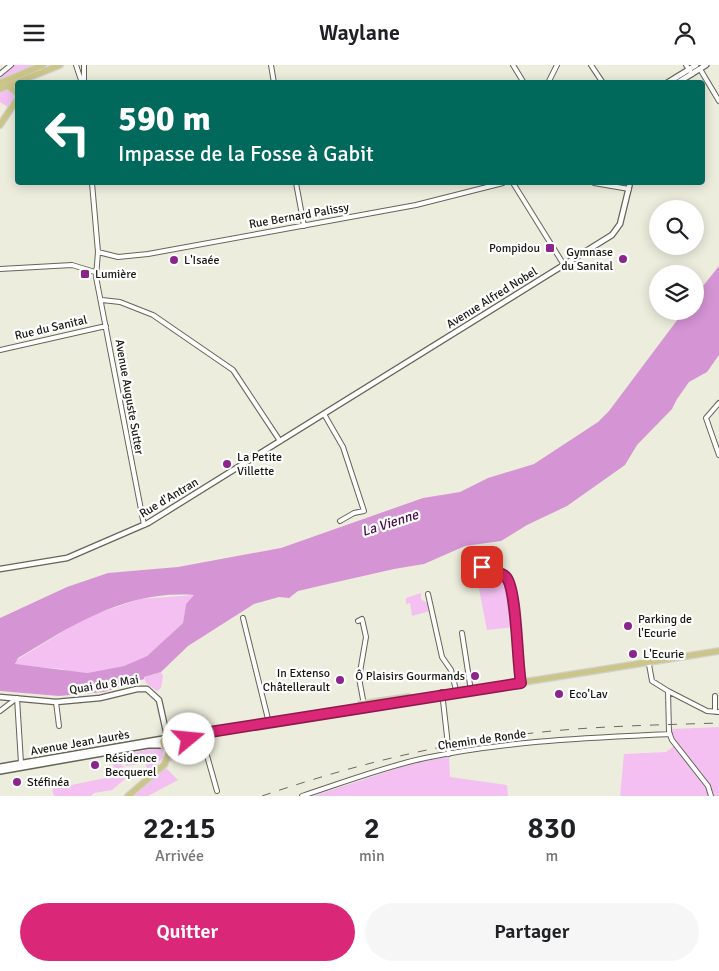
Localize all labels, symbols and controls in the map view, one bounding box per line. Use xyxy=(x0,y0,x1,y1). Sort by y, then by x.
icon: menu xyxy=(20,19,48,47)
text: Waylane xyxy=(319,19,400,46)
icon: person xyxy=(671,19,699,47)
text: 590 m xyxy=(118,97,211,140)
icon: left xyxy=(35,100,100,165)
text: Impasse de la Fosse à Gabit xyxy=(118,140,374,167)
street label: Rue Bernard Palissy xyxy=(248,200,351,232)
map controls xyxy=(649,200,704,320)
button: search xyxy=(649,200,704,255)
place label: Pompidou xyxy=(489,241,540,256)
marker: Pompidou xyxy=(544,242,556,254)
place label: Gymnase du Sanital xyxy=(561,245,613,274)
place label: L'Isaée xyxy=(184,253,219,268)
marker: Gymnase du Sanital xyxy=(617,253,629,265)
marker: L'Isaée xyxy=(168,254,180,266)
street label: Avenue Alfred Nobel xyxy=(444,264,541,332)
button: layers xyxy=(649,265,704,320)
place label: Lumière xyxy=(95,267,137,282)
marker: Lumière xyxy=(79,268,91,280)
street label: Rue du Sanital xyxy=(13,312,89,344)
street label: Avenue Auguste Sutter xyxy=(111,338,147,456)
place label: La Petite Villette xyxy=(237,450,282,479)
marker: La Petite Villette xyxy=(221,458,233,470)
street label: Rue d'Antran xyxy=(137,475,201,521)
water label: La Vienne xyxy=(360,506,421,540)
pin xyxy=(461,546,503,588)
icon: arrive xyxy=(468,553,496,581)
place label: Parking de l'Ecurie xyxy=(638,612,692,641)
marker: Parking de l'Ecurie xyxy=(622,620,634,632)
place label: L'Ecurie xyxy=(643,647,684,662)
marker: L'Ecurie xyxy=(627,648,639,660)
place label: In Extenso Châtellerault xyxy=(263,666,330,695)
place label: Ô Plaisirs Gourmands xyxy=(355,669,465,684)
marker: Ô Plaisirs Gourmands xyxy=(469,670,481,682)
street label: Quai du 8 Mai xyxy=(68,672,140,698)
marker: In Extenso Châtellerault xyxy=(334,674,346,686)
place label: Eco'Lav xyxy=(569,687,608,702)
marker: Eco'Lav xyxy=(553,688,565,700)
position arrow xyxy=(162,712,214,764)
street label: Chemin de Ronde xyxy=(437,726,527,754)
street label: Avenue Jean Jaurès xyxy=(29,727,131,759)
place label: Résidence Becquerel xyxy=(105,751,157,780)
marker: Résidence Becquerel xyxy=(89,759,101,771)
place label: Stéfinéa xyxy=(27,775,69,790)
marker: Stéfinéa xyxy=(11,776,23,788)
text: 22:15 xyxy=(143,810,216,847)
text: 2 xyxy=(364,810,380,847)
text: 830 xyxy=(528,810,576,847)
text: Arrivée xyxy=(155,846,204,866)
text: min xyxy=(359,846,385,866)
text: m xyxy=(545,846,558,866)
button: Quitter xyxy=(20,903,355,961)
button: Partager xyxy=(365,903,699,961)

